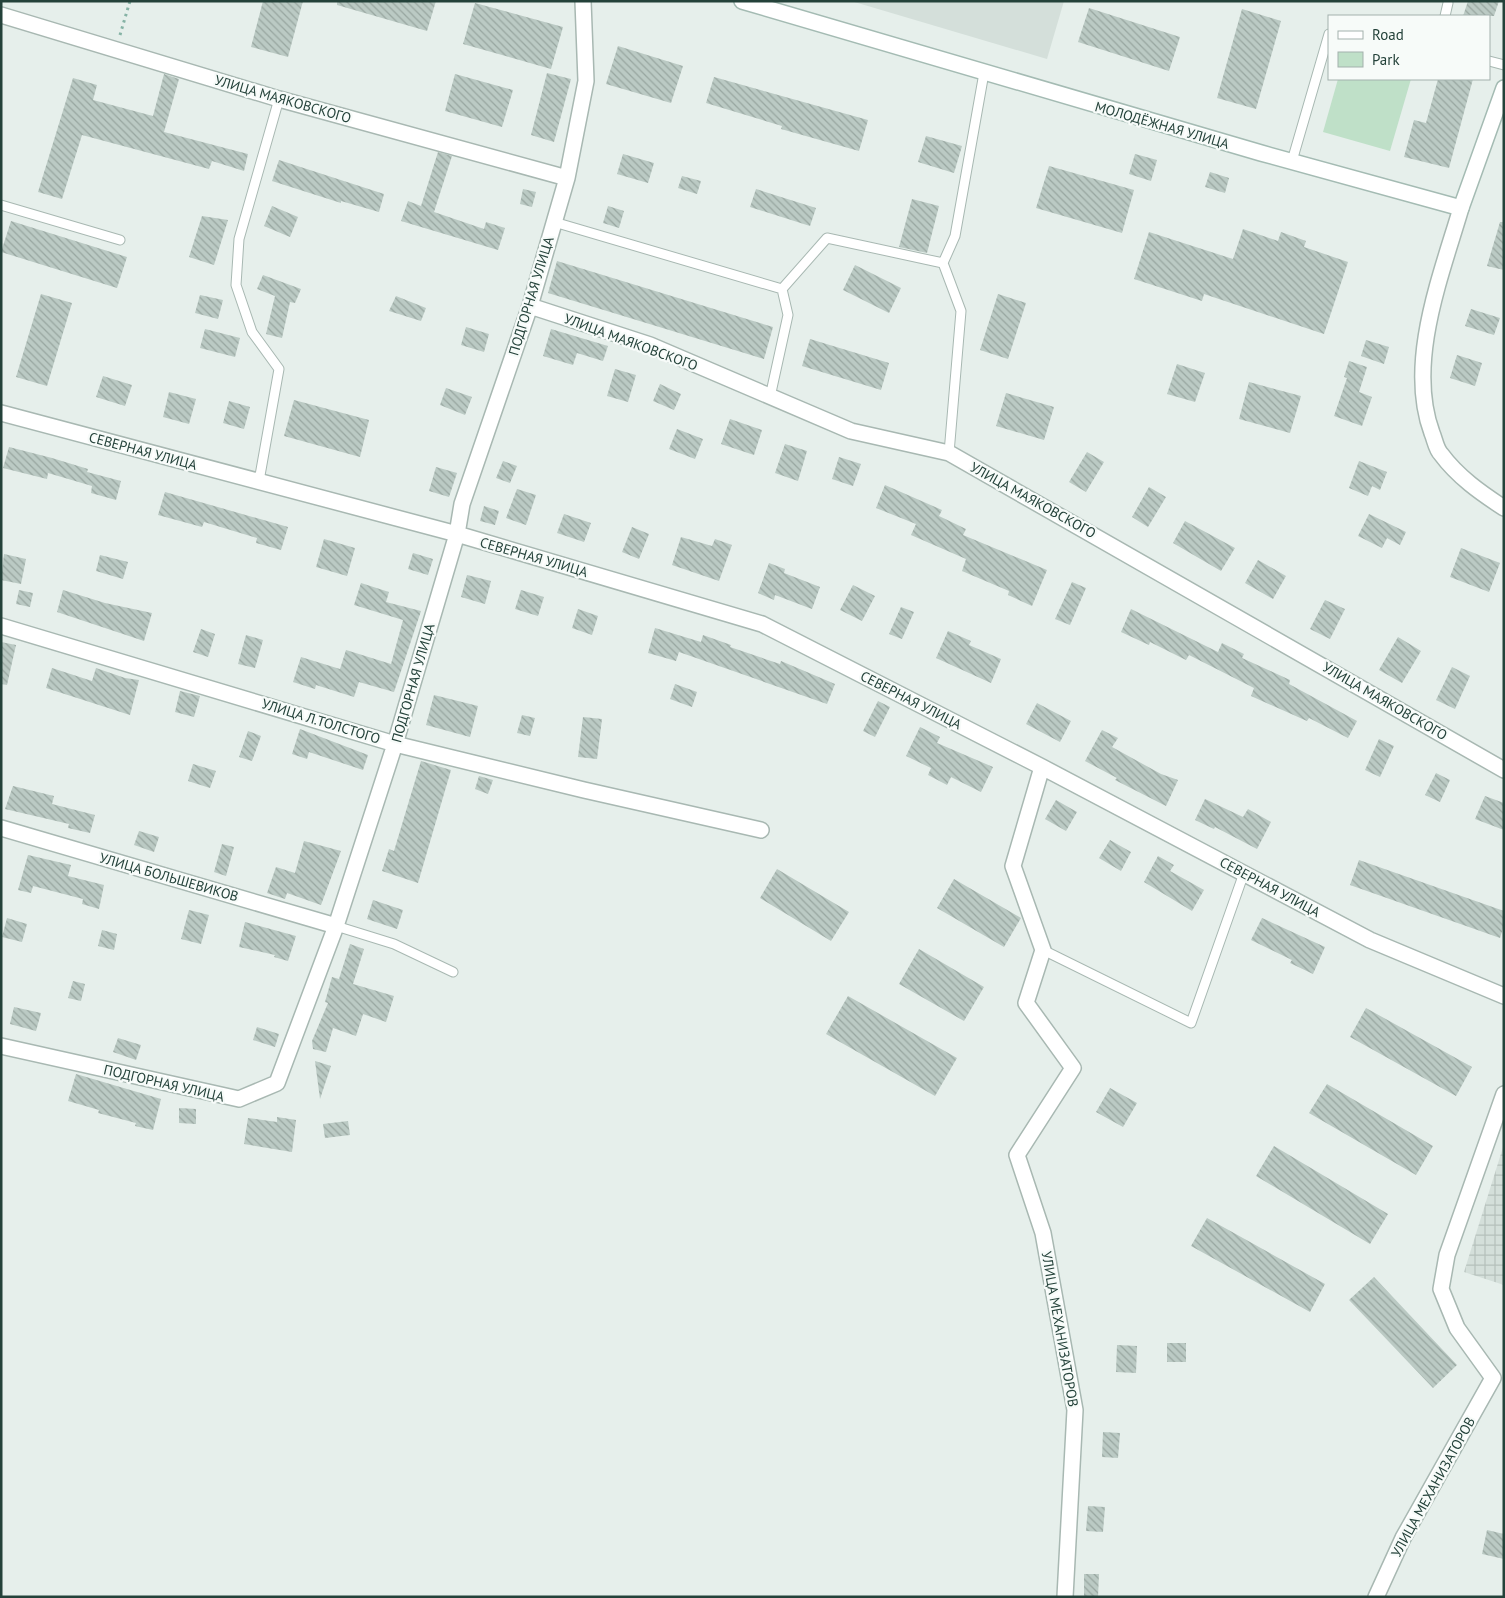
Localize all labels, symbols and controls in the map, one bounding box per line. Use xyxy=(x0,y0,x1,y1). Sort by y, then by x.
legend xyxy=(1328,15,1490,80)
text: Road xyxy=(1372,25,1404,44)
text: Park xyxy=(1372,50,1400,69)
street label: УЛИЦА МАЯКОВСКОГО xyxy=(213,71,353,127)
street label: МОЛОДЁЖНАЯ УЛИЦА xyxy=(1093,97,1232,153)
street label: ПОДГОРНАЯ УЛИЦА xyxy=(504,234,558,358)
street label: УЛИЦА МАЯКОВСКОГО xyxy=(562,309,700,375)
street label: СЕВЕРНАЯ УЛИЦА xyxy=(87,428,200,474)
street label: УЛИЦА МАЯКОВСКОГО xyxy=(967,458,1099,542)
street label: СЕВЕРНАЯ УЛИЦА xyxy=(478,533,591,581)
street label: ПОДГОРНАЯ УЛИЦА xyxy=(387,621,439,745)
street label: УЛИЦА МАЯКОВСКОГО xyxy=(1319,658,1451,744)
street label: СЕВЕРНАЯ УЛИЦА xyxy=(857,667,965,734)
street label: УЛИЦА Л.ТОЛСТОГО xyxy=(260,694,382,748)
street label: УЛИЦА БОЛЬШЕВИКОВ xyxy=(97,849,241,905)
street label: СЕВЕРНАЯ УЛИЦА xyxy=(1217,853,1324,921)
street label: ПОДГОРНАЯ УЛИЦА xyxy=(102,1060,227,1106)
street label: УЛИЦА МЕХАНИЗАТОРОВ xyxy=(1037,1250,1083,1408)
street label: УЛИЦА МЕХАНИЗАТОРОВ xyxy=(1387,1414,1479,1560)

